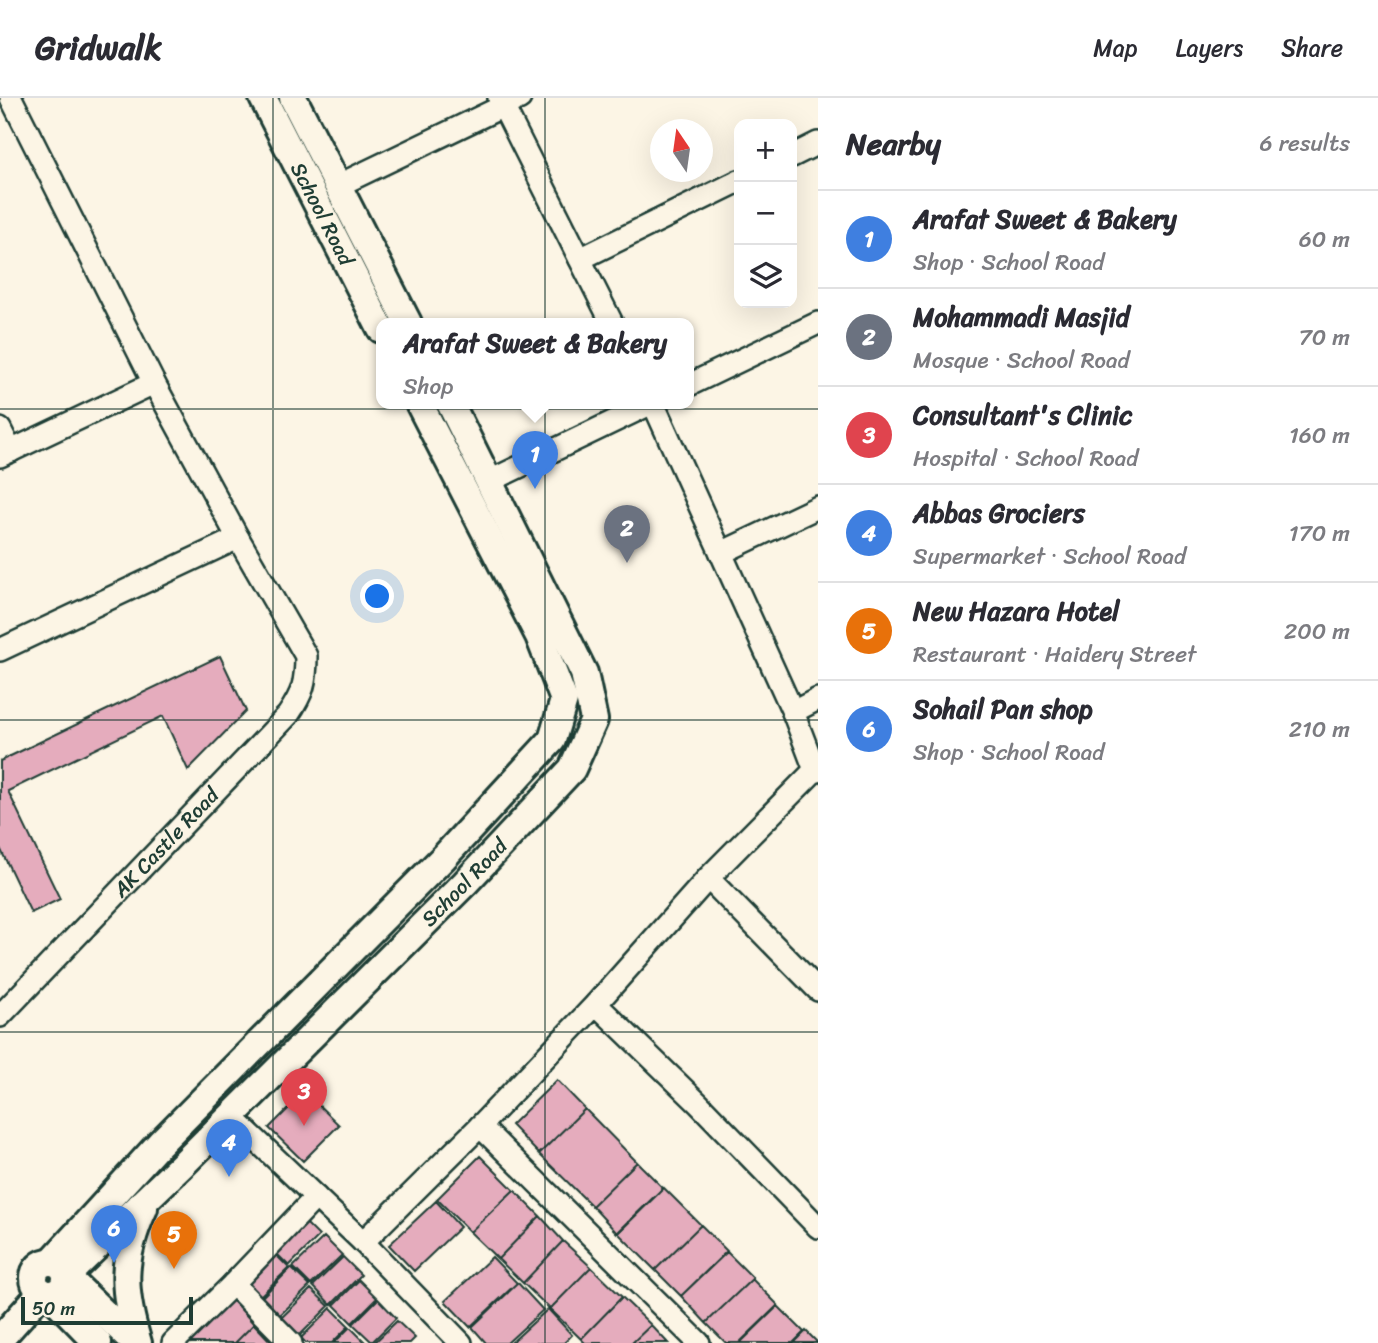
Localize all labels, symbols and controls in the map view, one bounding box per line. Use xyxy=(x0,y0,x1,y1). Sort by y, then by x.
text: Gridwalk xyxy=(35,19,162,77)
text: Map xyxy=(1093,27,1138,69)
text: Layers xyxy=(1176,27,1243,69)
text: Share xyxy=(1281,27,1343,69)
text: Nearby xyxy=(846,117,941,171)
north arrow xyxy=(650,119,713,182)
map controls xyxy=(734,119,797,308)
button: + xyxy=(734,119,797,182)
text: 6 results xyxy=(1260,123,1350,164)
street label: School Road xyxy=(280,155,365,274)
button: − xyxy=(734,182,797,245)
text: Arafat Sweet & Bakery xyxy=(913,196,1177,242)
text: 1 xyxy=(864,219,874,260)
text: 60 m xyxy=(1299,219,1350,260)
text: Shop · School Road xyxy=(913,242,1104,283)
button: layers xyxy=(734,245,797,308)
text: Mohammadi Masjid xyxy=(913,294,1129,340)
text: 2 xyxy=(862,317,876,358)
text: 70 m xyxy=(1299,317,1350,358)
popup xyxy=(376,318,694,409)
text: Arafat Sweet & Bakery xyxy=(403,320,667,366)
text: Mosque · School Road xyxy=(913,340,1130,381)
text: Shop xyxy=(403,366,453,407)
text: Consultant's Clinic xyxy=(913,392,1132,438)
text: 3 xyxy=(863,415,875,456)
text: 160 m xyxy=(1289,415,1350,456)
pin: 1 xyxy=(512,431,558,489)
text: Hospital · School Road xyxy=(913,438,1138,479)
text: Abbas Grociers xyxy=(913,490,1085,536)
pin: 2 xyxy=(604,505,650,563)
text: 4 xyxy=(862,513,876,554)
text: 170 m xyxy=(1289,513,1350,554)
text: Supermarket · School Road xyxy=(913,536,1186,577)
your location xyxy=(360,579,394,613)
text: New Hazara Hotel xyxy=(913,588,1119,634)
text: 5 xyxy=(862,611,876,652)
text: 200 m xyxy=(1284,611,1350,652)
text: Restaurant · Haidery Street xyxy=(913,634,1196,675)
text: Sohail Pan shop xyxy=(913,686,1093,732)
text: 6 xyxy=(862,709,876,750)
text: 210 m xyxy=(1289,709,1350,750)
text: Shop · School Road xyxy=(913,732,1104,773)
street label: AK Castle Road xyxy=(103,777,230,908)
street label: School Road xyxy=(412,828,518,936)
pin: 3 xyxy=(281,1068,327,1126)
pin: 4 xyxy=(206,1119,252,1177)
pin: 6 xyxy=(91,1205,137,1263)
pin: 5 xyxy=(151,1211,197,1269)
text: 50 m xyxy=(32,1292,75,1325)
scale bar xyxy=(21,1294,192,1326)

